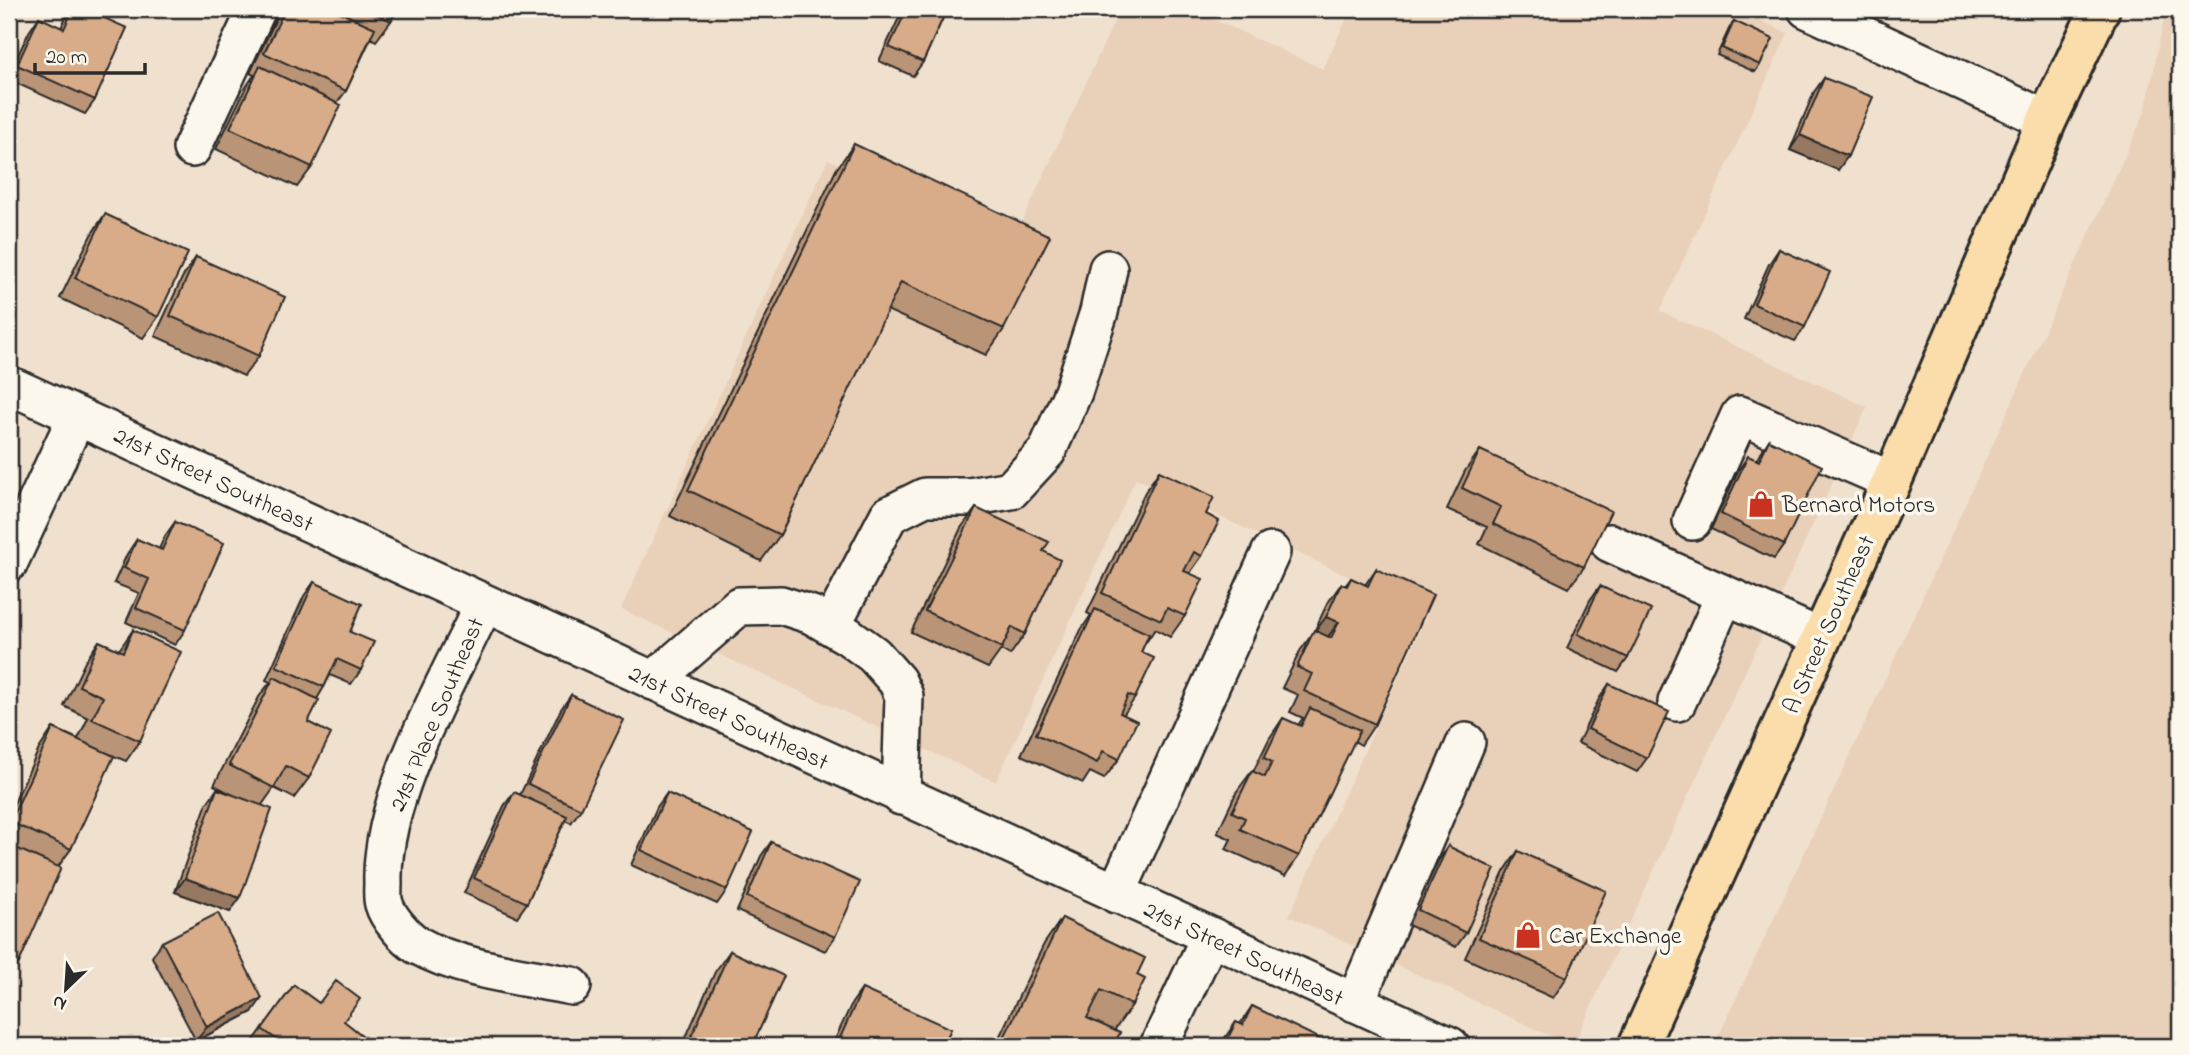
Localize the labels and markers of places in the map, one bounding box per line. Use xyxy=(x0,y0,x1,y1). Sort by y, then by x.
shop icon: Bernard Motors xyxy=(1746,489,1776,519)
place label: Bernard Motors xyxy=(1781,489,1935,524)
shop icon: Car Exchange xyxy=(1513,920,1543,950)
place label: Car Exchange xyxy=(1549,920,1682,955)

